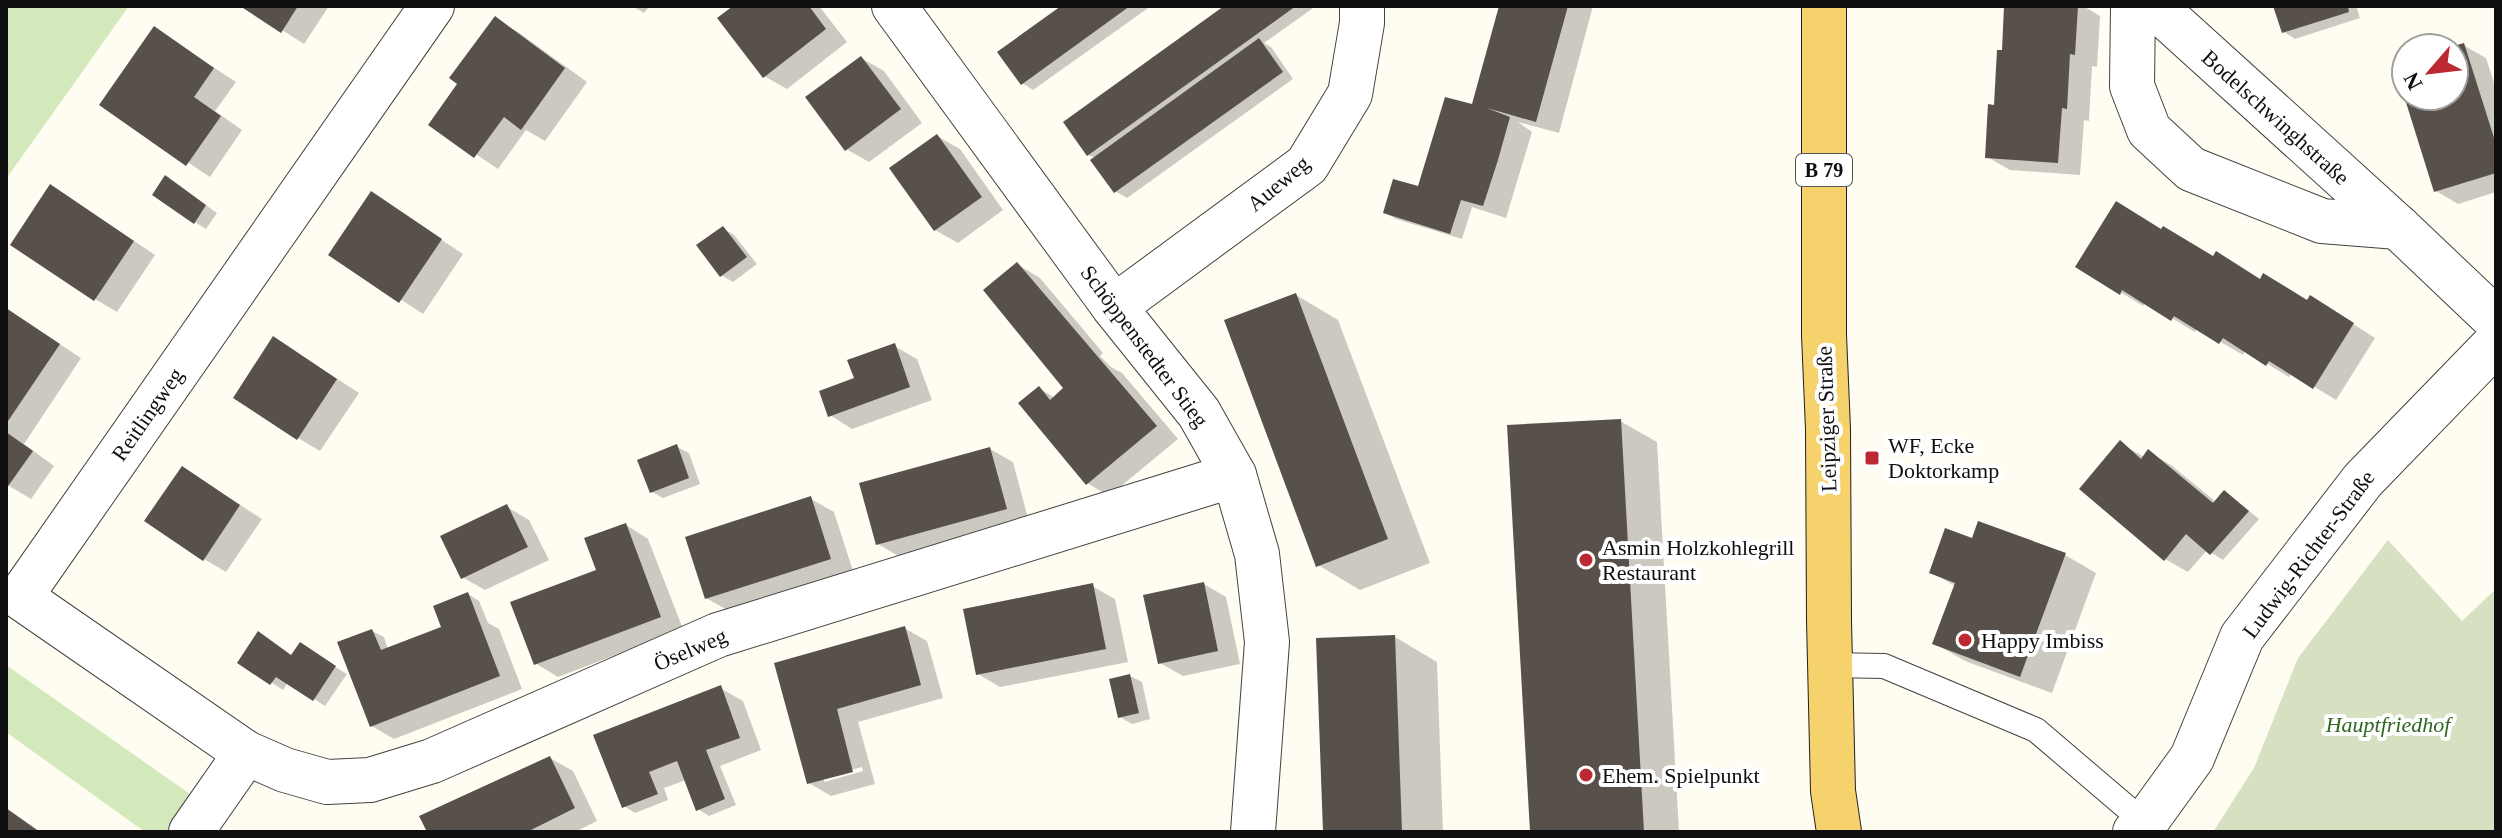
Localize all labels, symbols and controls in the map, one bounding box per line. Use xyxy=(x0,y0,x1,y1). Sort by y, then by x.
north arrow xyxy=(2390,32,2470,112)
street label: Bodelschwinghstraße xyxy=(2197,45,2354,190)
text: N xyxy=(2398,68,2428,94)
street label: Aueweg xyxy=(1242,150,1314,217)
road number: B 79 xyxy=(1796,154,1852,186)
street label: Schöppenstedter Stieg xyxy=(1076,260,1214,432)
street label: Leipziger Straße xyxy=(1811,346,1842,492)
street label: Reitlingweg xyxy=(106,363,188,466)
place label: WF, Ecke Doktorkamp xyxy=(1888,433,1999,483)
marker: WF, Ecke Doktorkamp xyxy=(1863,449,1881,467)
street label: Ludwig-Richter-Straße xyxy=(2237,465,2380,643)
place label: Asmin Holzkohlegrill Restaurant xyxy=(1602,535,1794,585)
marker: Asmin Holzkohlegrill Restaurant xyxy=(1577,551,1595,569)
street label: Öselweg xyxy=(650,623,731,676)
place label: Happy Imbiss xyxy=(1981,628,2104,653)
marker: Happy Imbiss xyxy=(1956,631,1974,649)
park label: Hauptfriedhof xyxy=(2325,712,2453,737)
place label: Ehem. Spielpunkt xyxy=(1602,763,1760,788)
marker: Ehem. Spielpunkt xyxy=(1577,766,1595,784)

